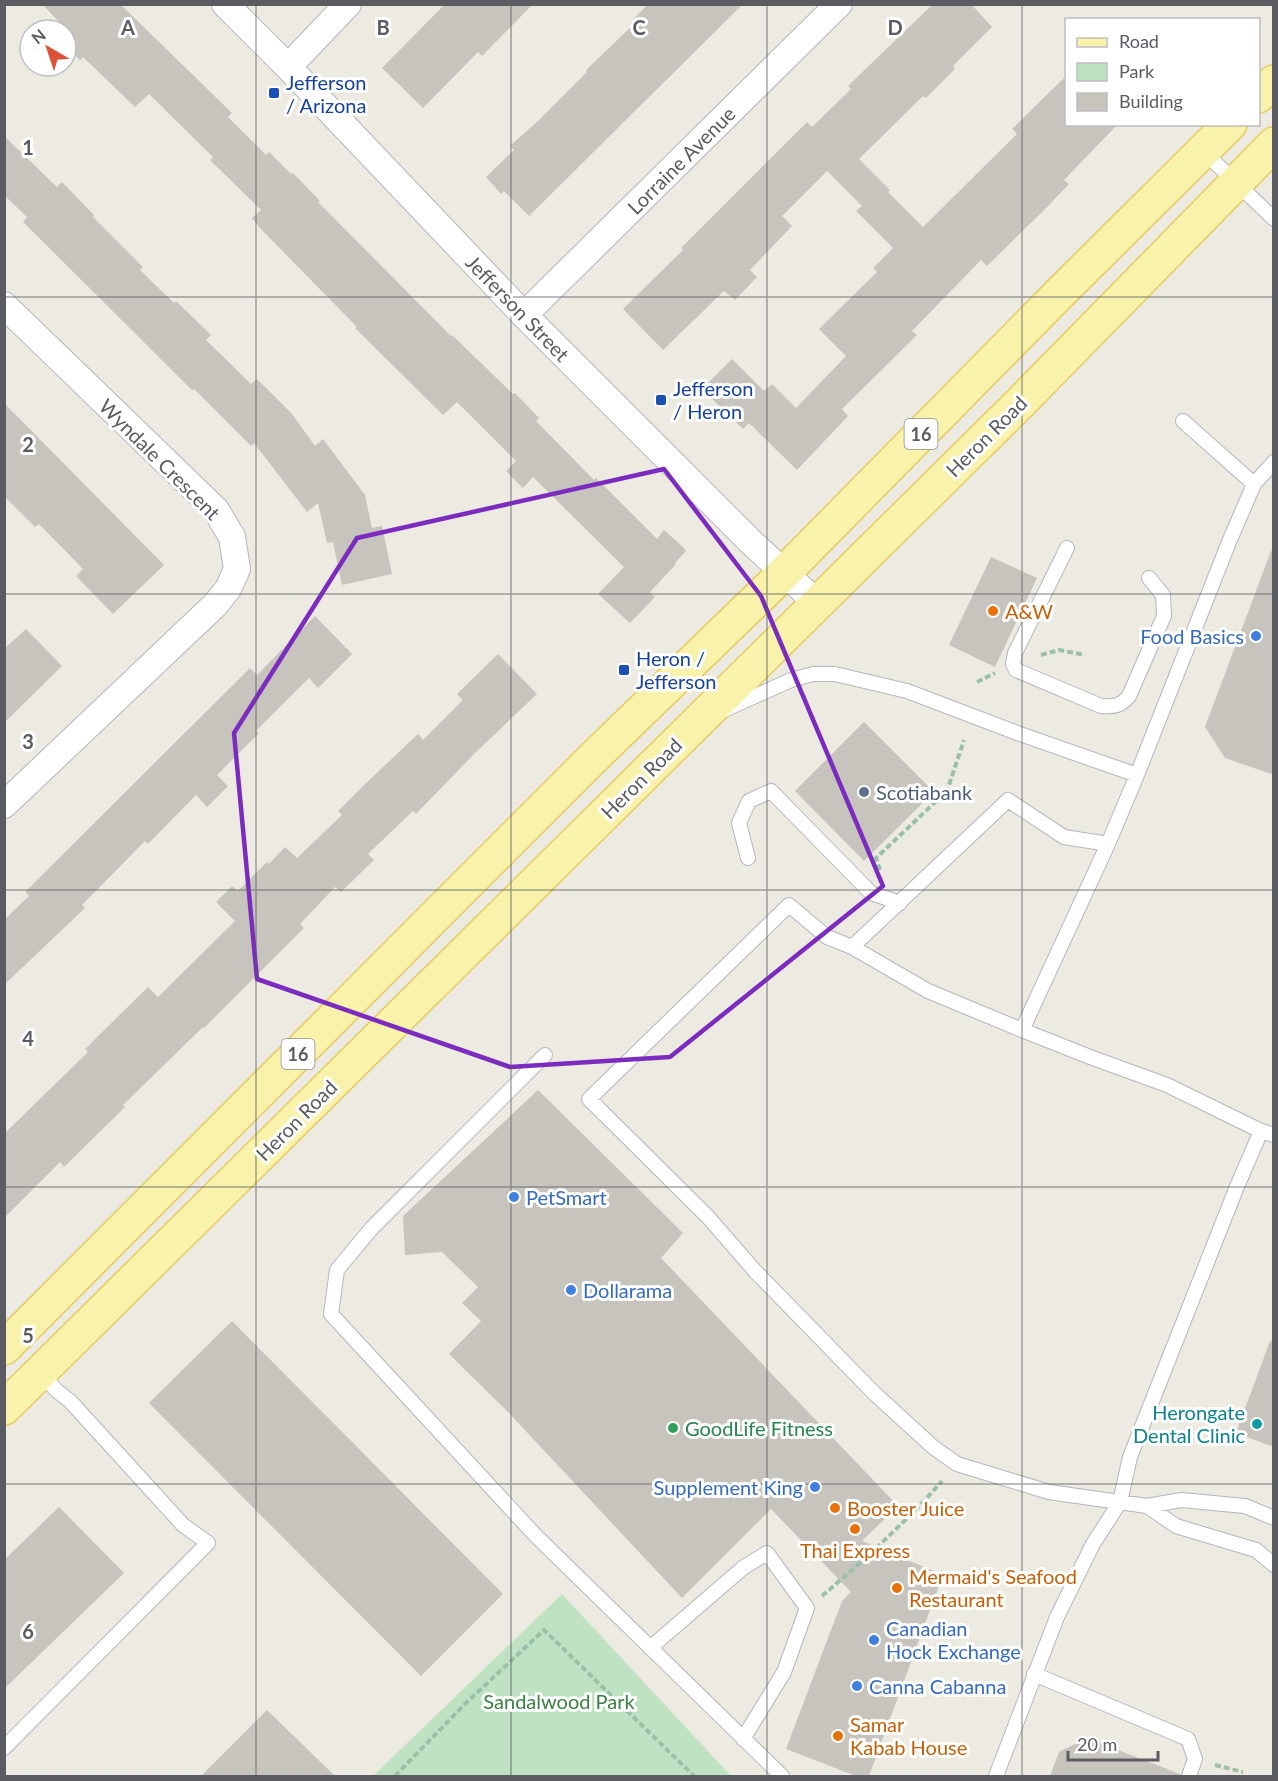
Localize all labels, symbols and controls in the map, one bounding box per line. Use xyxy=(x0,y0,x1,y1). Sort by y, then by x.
text: A xyxy=(120,15,135,39)
text: B xyxy=(376,15,390,39)
text: C xyxy=(632,15,646,39)
text: D xyxy=(887,15,903,39)
north arrow xyxy=(18,18,78,78)
legend xyxy=(1065,18,1260,126)
text: N xyxy=(27,25,49,47)
text: Road xyxy=(1119,30,1159,52)
text: Park xyxy=(1119,60,1155,82)
place label: Jefferson / Arizona xyxy=(286,70,366,117)
marker: Jefferson / Arizona xyxy=(267,86,281,100)
text: Building xyxy=(1119,90,1183,112)
street label: Lorraine Avenue xyxy=(622,101,740,219)
text: 1 xyxy=(22,135,34,159)
street label: Jefferson Street xyxy=(461,250,575,366)
place label: Jefferson / Heron xyxy=(673,376,753,423)
street label: Heron Road xyxy=(941,391,1031,481)
marker: Jefferson / Heron xyxy=(654,393,668,407)
street label: Wyndale Crescent xyxy=(95,394,225,524)
road number: 16 xyxy=(904,419,938,449)
text: 2 xyxy=(22,432,34,456)
place label: A&W xyxy=(1005,599,1053,623)
marker: A&W xyxy=(986,604,1000,618)
place label: Food Basics xyxy=(1140,624,1244,648)
marker: Food Basics xyxy=(1249,629,1263,643)
place label: Heron / Jefferson xyxy=(636,646,716,693)
marker: Heron / Jefferson xyxy=(617,663,631,677)
text: 3 xyxy=(22,729,34,753)
street label: Heron Road xyxy=(596,733,686,823)
place label: Scotiabank xyxy=(876,780,973,804)
marker: Scotiabank xyxy=(857,785,871,799)
text: 4 xyxy=(22,1026,34,1050)
road number: 16 xyxy=(282,1039,314,1069)
street label: Heron Road xyxy=(251,1075,341,1165)
place label: PetSmart xyxy=(526,1185,607,1209)
marker: PetSmart xyxy=(507,1190,521,1204)
place label: Dollarama xyxy=(583,1278,672,1302)
marker: Dollarama xyxy=(564,1283,578,1297)
text: 5 xyxy=(22,1323,34,1347)
place label: Herongate Dental Clinic xyxy=(1133,1400,1245,1447)
place label: GoodLife Fitness xyxy=(685,1416,833,1440)
marker: Herongate Dental Clinic xyxy=(1250,1417,1264,1431)
marker: GoodLife Fitness xyxy=(666,1421,680,1435)
place label: Supplement King xyxy=(654,1475,803,1499)
marker: Supplement King xyxy=(808,1480,822,1494)
place label: Booster Juice xyxy=(847,1496,964,1520)
marker: Booster Juice xyxy=(828,1501,842,1515)
marker: Thai Express xyxy=(848,1522,862,1536)
place label: Thai Express xyxy=(800,1538,910,1562)
place label: Mermaid's Seafood Restaurant xyxy=(909,1564,1077,1611)
marker: Mermaid's Seafood Restaurant xyxy=(890,1581,904,1595)
place label: Canadian Hock Exchange xyxy=(886,1616,1021,1663)
text: 6 xyxy=(22,1619,34,1643)
marker: Canadian Hock Exchange xyxy=(867,1633,881,1647)
place label: Canna Cabanna xyxy=(869,1674,1006,1698)
marker: Canna Cabanna xyxy=(850,1679,864,1693)
park label: Sandalwood Park xyxy=(483,1689,635,1713)
place label: Samar Kabab House xyxy=(850,1712,967,1759)
scale bar xyxy=(1068,1724,1158,1762)
marker: Samar Kabab House xyxy=(831,1729,845,1743)
text: 20 m xyxy=(1077,1733,1117,1755)

